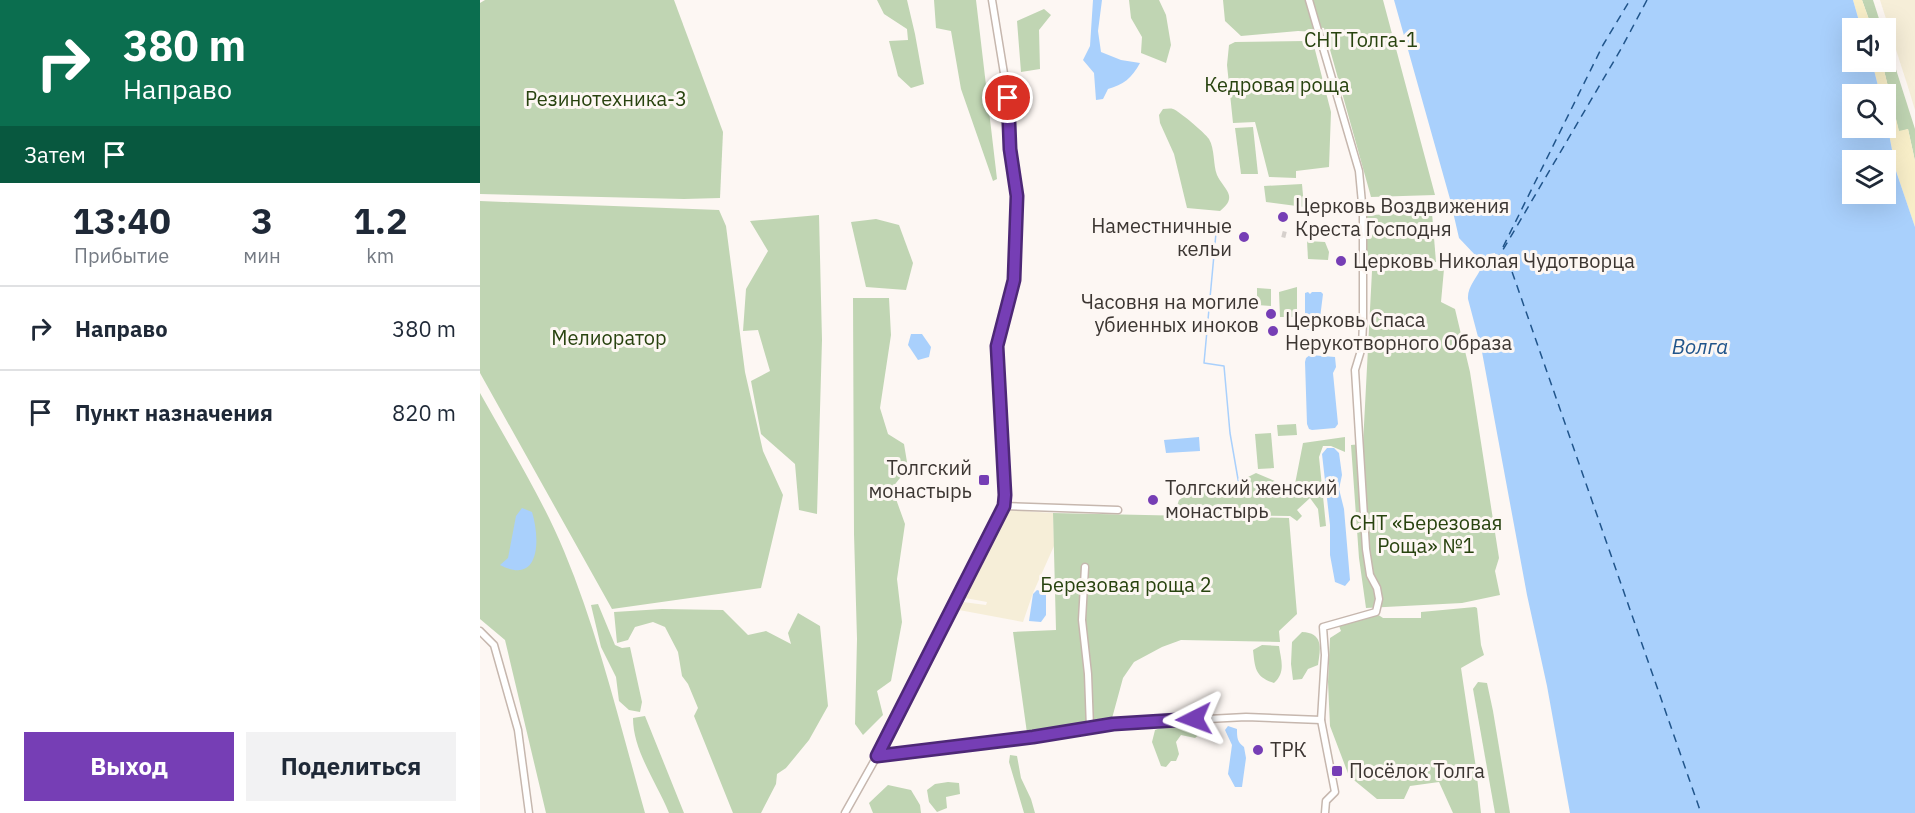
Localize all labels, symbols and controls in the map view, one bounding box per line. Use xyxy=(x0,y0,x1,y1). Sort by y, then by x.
text: 380 m xyxy=(123,18,246,73)
map controls xyxy=(1842,18,1896,204)
button: sound xyxy=(1842,18,1896,72)
icon: right xyxy=(24,24,102,102)
park label: СНТ Толга-1 xyxy=(1304,26,1418,53)
text: Направо xyxy=(123,71,232,106)
park label: Кедровая роща xyxy=(1204,71,1350,98)
pin xyxy=(982,72,1033,123)
icon: arrive xyxy=(991,81,1024,114)
button: search xyxy=(1842,84,1896,138)
park label: Резинотехника-3 xyxy=(525,85,687,112)
icon: arrive xyxy=(98,138,131,171)
text: Затем xyxy=(24,140,86,169)
button: layers xyxy=(1842,150,1896,204)
place label: Церковь Воздвижения Креста Господня xyxy=(1295,192,1510,242)
text: 13:40 xyxy=(72,197,171,244)
text: 3 xyxy=(251,197,273,244)
text: 1.2 xyxy=(353,197,408,244)
marker: Церковь Воздвижения Креста Господня xyxy=(1276,210,1290,224)
place label: Наместничные кельи xyxy=(1091,212,1232,262)
marker: Наместничные кельи xyxy=(1237,230,1251,244)
text: Прибытие xyxy=(74,242,169,269)
text: мин xyxy=(243,242,281,269)
text: km xyxy=(366,242,394,269)
place label: Церковь Николая Чудотворца xyxy=(1353,247,1635,274)
marker: Церковь Николая Чудотворца xyxy=(1334,254,1348,268)
place label: Часовня на могиле убиенных иноков xyxy=(1081,288,1259,338)
place label: Церковь Спаса Нерукотворного Образа xyxy=(1285,306,1512,356)
marker: Часовня на могиле убиенных иноков xyxy=(1264,307,1278,321)
icon: right xyxy=(24,312,57,345)
text: Направо xyxy=(75,314,168,343)
text: 380 m xyxy=(392,314,456,343)
park label: Мелиоратор xyxy=(551,324,667,351)
marker: Церковь Спаса Нерукотворного Образа xyxy=(1266,324,1280,338)
water label: Волга xyxy=(1672,332,1728,360)
icon: arrive xyxy=(24,396,57,429)
text: Пункт назначения xyxy=(75,398,273,427)
text: 820 m xyxy=(392,398,456,427)
place label: Толгский монастырь xyxy=(868,454,972,504)
marker: Толгский монастырь xyxy=(977,473,991,487)
place label: Толгский женский монастырь xyxy=(1165,474,1338,524)
marker: Толгский женский монастырь xyxy=(1146,493,1160,507)
park label: СНТ «Березовая Роща» №1 xyxy=(1350,509,1502,559)
park label: Березовая роща 2 xyxy=(1040,571,1212,598)
position arrow xyxy=(1162,687,1226,751)
button: Выход xyxy=(24,732,234,801)
button: Поделиться xyxy=(246,732,456,801)
place label: ТРК xyxy=(1270,736,1307,763)
marker: ТРК xyxy=(1251,743,1265,757)
place label: Посёлок Толга xyxy=(1349,757,1485,784)
marker: Посёлок Толга xyxy=(1330,764,1344,778)

